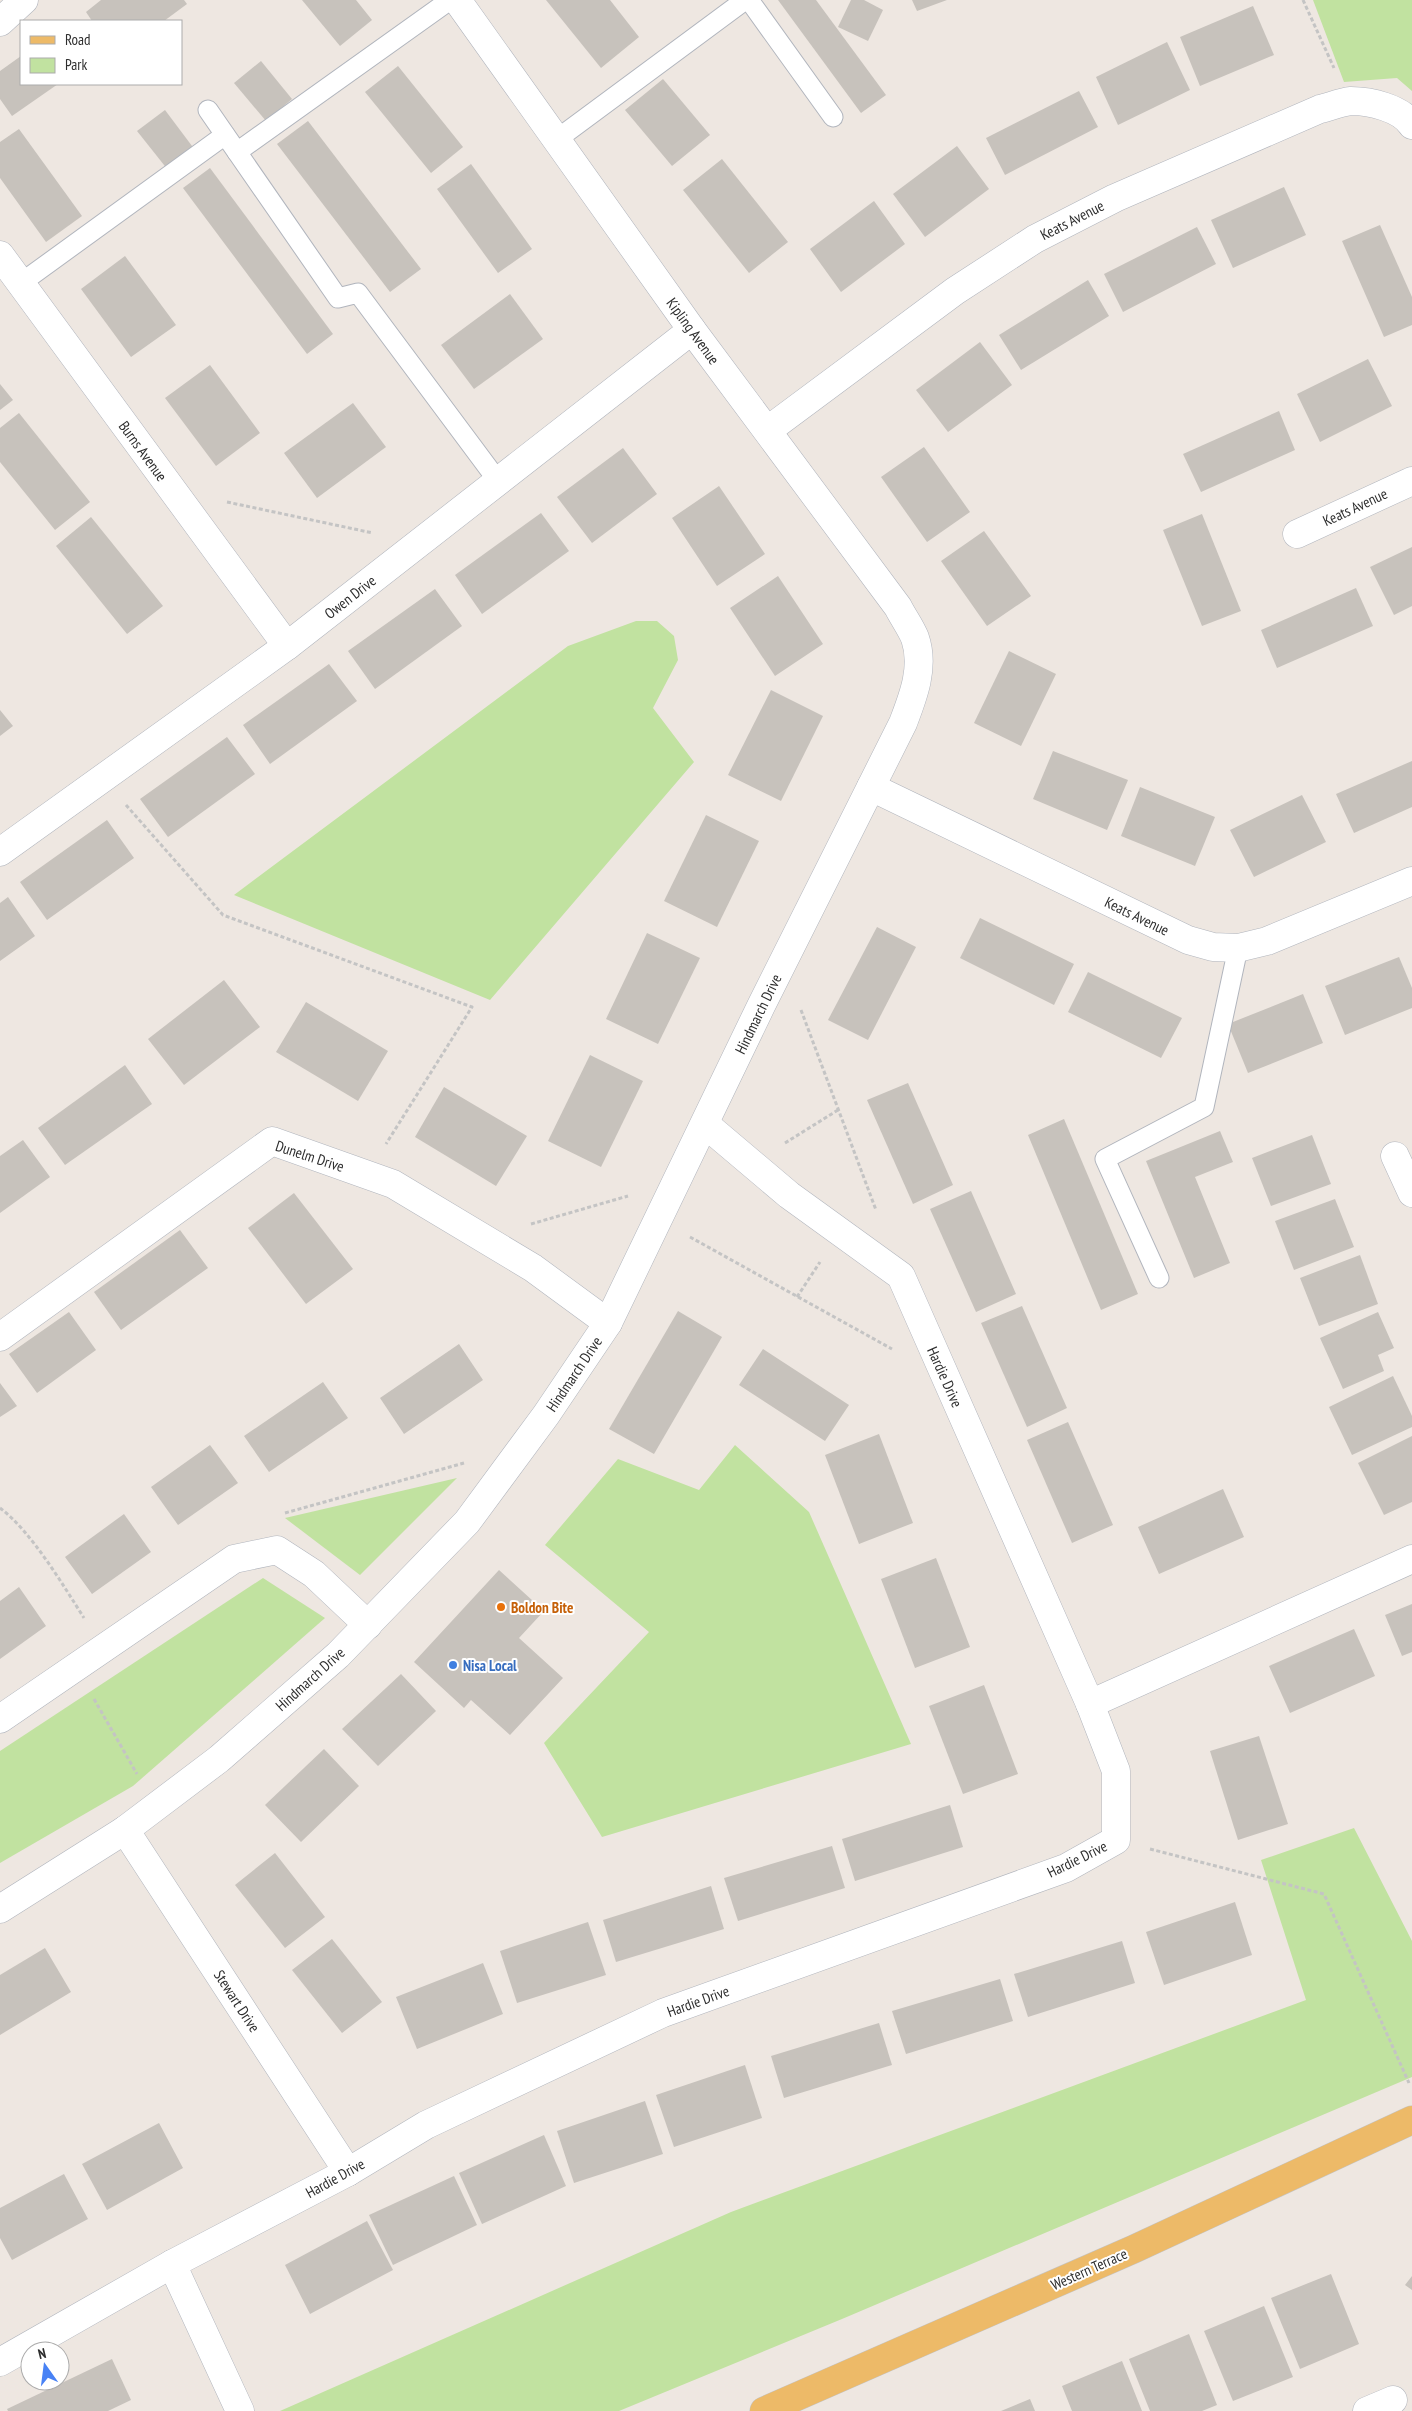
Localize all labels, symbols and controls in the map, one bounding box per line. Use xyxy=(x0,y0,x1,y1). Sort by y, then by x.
legend xyxy=(20,20,182,85)
text: Road xyxy=(65,30,91,49)
text: Park xyxy=(65,55,87,74)
street label: Keats Avenue xyxy=(1037,196,1107,244)
street label: Kipling Avenue xyxy=(662,294,724,368)
street label: Burns Avenue xyxy=(115,417,171,485)
street label: Keats Avenue xyxy=(1320,484,1390,530)
street label: Owen Drive xyxy=(320,571,380,623)
street label: Keats Avenue xyxy=(1102,892,1172,940)
street label: Hindmarch Drive xyxy=(730,971,786,1057)
street label: Dunelm Drive xyxy=(273,1136,347,1176)
street label: Hindmarch Drive xyxy=(542,1333,606,1415)
street label: Hardie Drive xyxy=(923,1344,967,1410)
place label: Boldon Bite xyxy=(511,1598,573,1617)
marker: Boldon Bite xyxy=(495,1601,507,1613)
street label: Hindmarch Drive xyxy=(271,1643,349,1715)
place label: Nisa Local xyxy=(463,1656,517,1675)
marker: Nisa Local xyxy=(447,1659,459,1671)
street label: Hardie Drive xyxy=(1044,1836,1110,1882)
street label: Stewart Drive xyxy=(210,1966,264,2036)
street label: Hardie Drive xyxy=(664,1981,732,2021)
street label: Hardie Drive xyxy=(302,2154,368,2202)
street label: Western Terrace xyxy=(1048,2244,1130,2294)
north arrow xyxy=(20,2341,70,2391)
text: N xyxy=(36,2344,48,2363)

